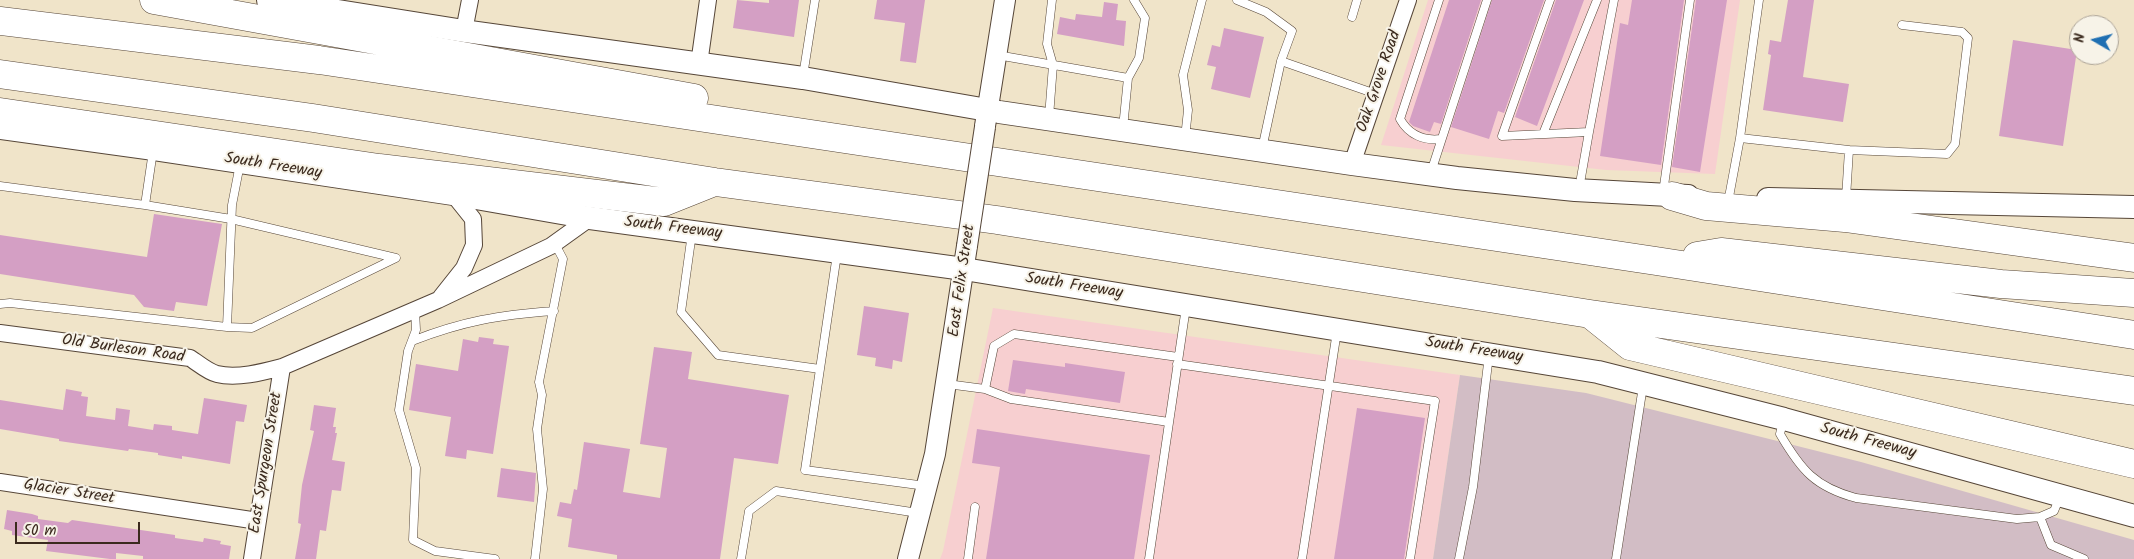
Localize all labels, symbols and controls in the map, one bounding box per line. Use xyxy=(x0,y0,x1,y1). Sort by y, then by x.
north arrow xyxy=(2069,15,2119,65)
street label: Oak Grove Road xyxy=(1354,29,1406,135)
text: N xyxy=(2069,32,2092,44)
street label: South Freeway xyxy=(223,150,323,184)
street label: South Freeway xyxy=(623,213,723,245)
street label: East Felix Street xyxy=(946,224,980,338)
street label: South Freeway xyxy=(1024,270,1124,304)
street label: Old Burleson Road xyxy=(61,332,185,368)
street label: South Freeway xyxy=(1424,334,1524,368)
street label: East Spurgeon Street xyxy=(246,391,288,535)
street label: South Freeway xyxy=(1818,420,1918,464)
street label: Glacier Street xyxy=(22,476,116,510)
scale bar xyxy=(18,512,142,544)
text: 50 m xyxy=(23,519,57,543)

